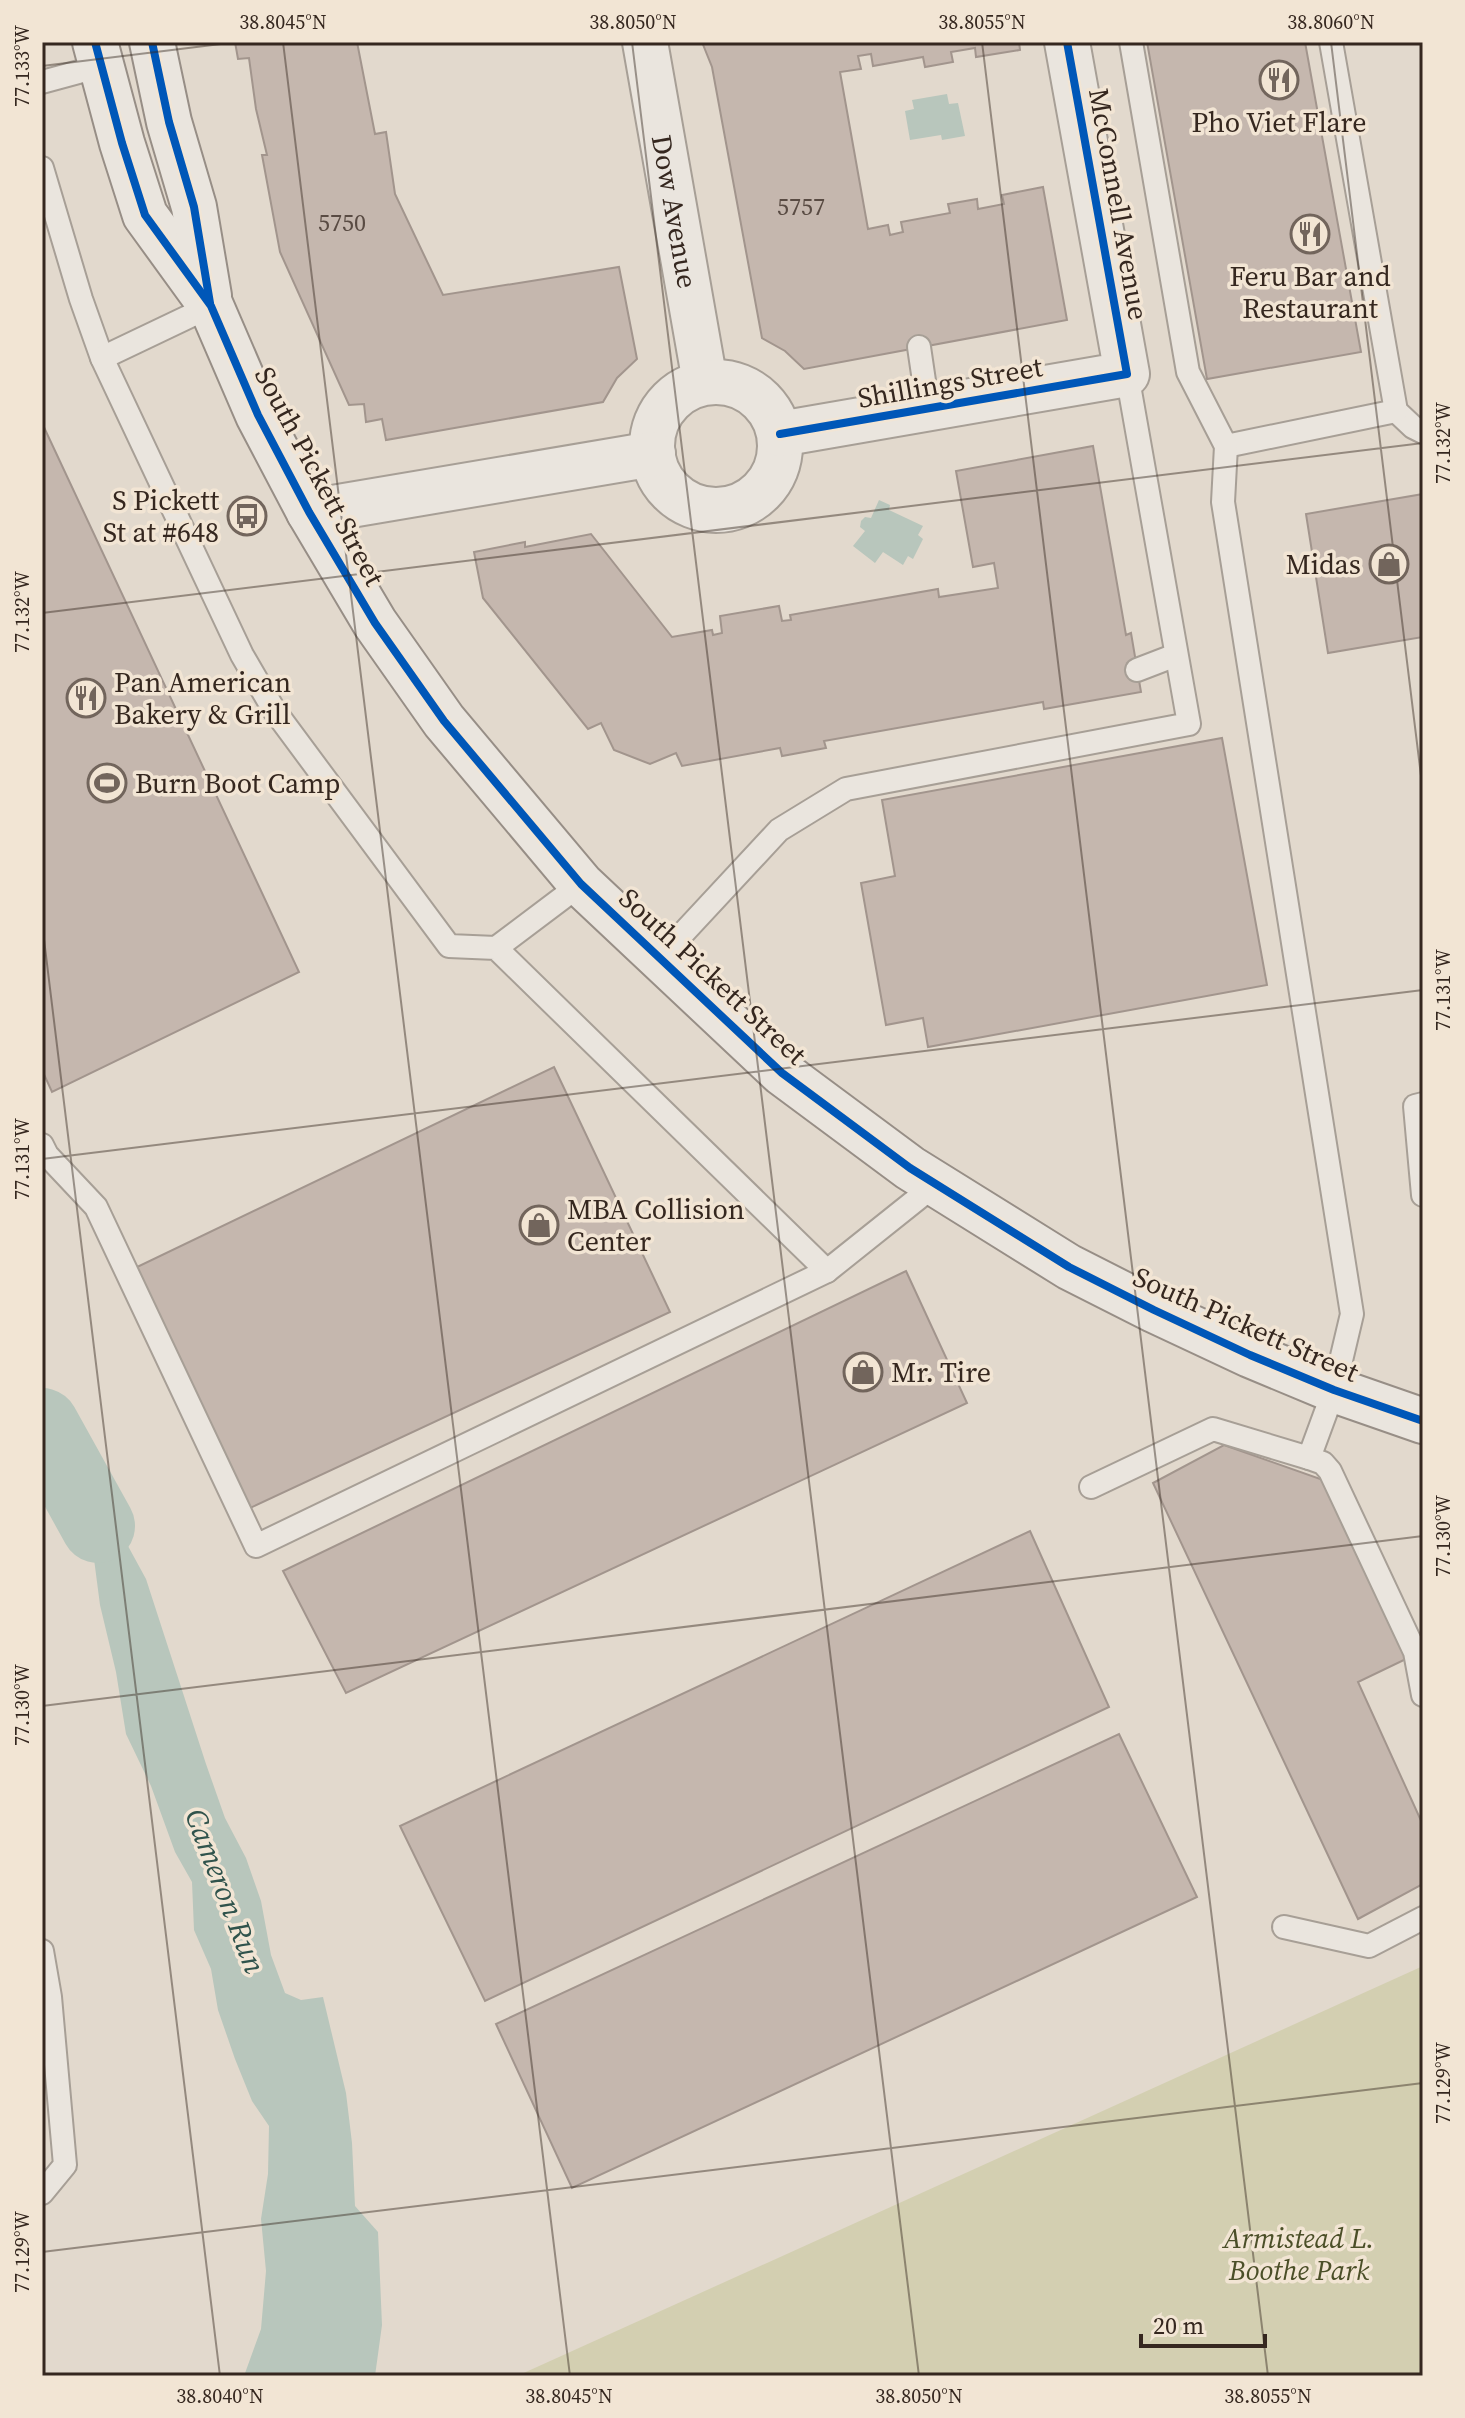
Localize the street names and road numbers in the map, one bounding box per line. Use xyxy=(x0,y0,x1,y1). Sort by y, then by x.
street label: McConnell Avenue xyxy=(1080,85,1158,323)
street label: Dow Avenue xyxy=(643,132,707,291)
street label: Shillings Street xyxy=(855,347,1046,417)
street label: South Pickett Street xyxy=(246,360,394,593)
street label: South Pickett Street xyxy=(611,879,815,1073)
street label: South Pickett Street xyxy=(1127,1257,1366,1391)

